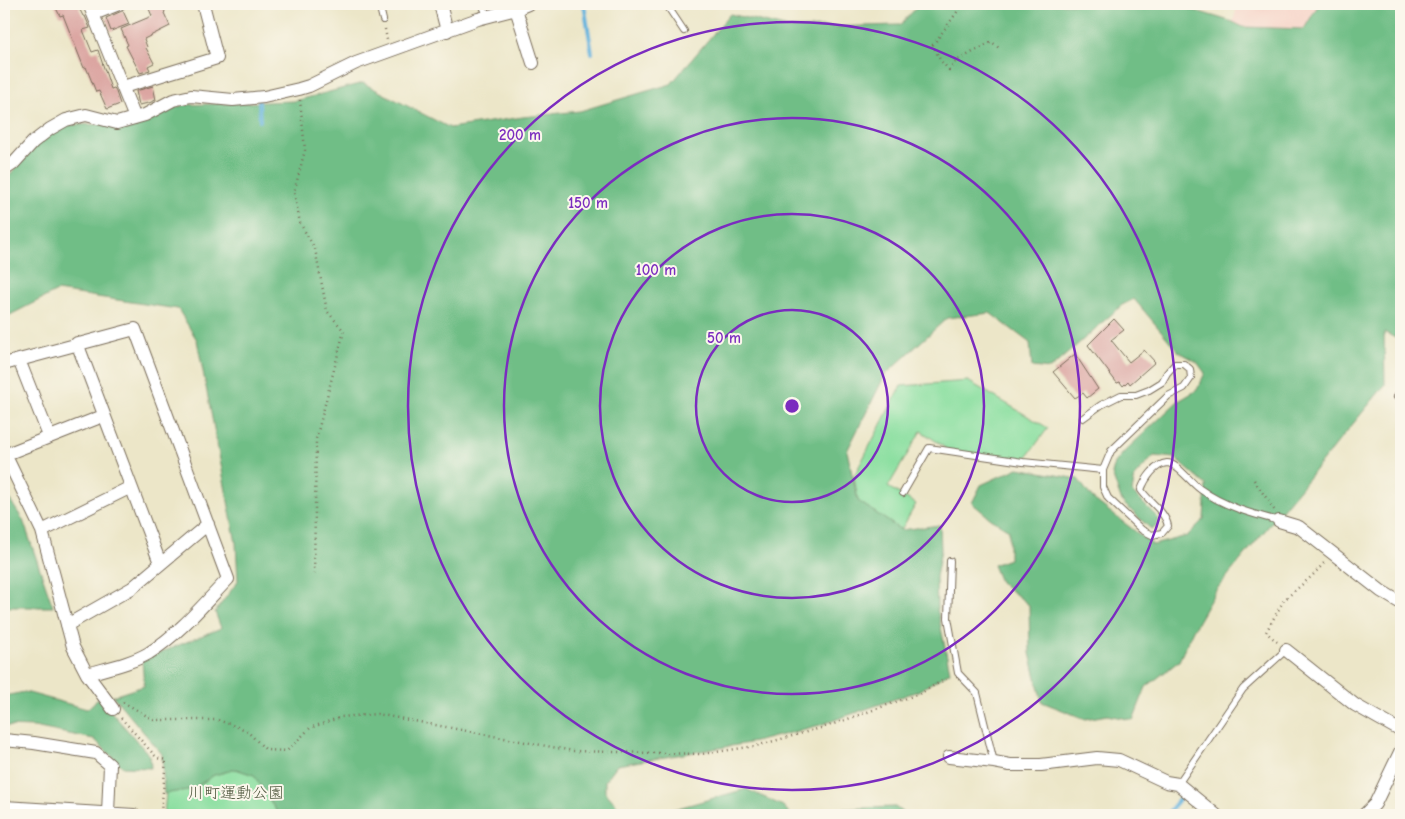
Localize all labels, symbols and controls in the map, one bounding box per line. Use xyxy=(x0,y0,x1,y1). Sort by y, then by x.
text: 200 m xyxy=(499,126,541,144)
text: 150 m xyxy=(568,194,608,212)
text: 100 m xyxy=(636,261,676,279)
text: 50 m xyxy=(707,329,741,347)
centre of rings xyxy=(783,397,801,415)
park label: 川町運動公園 xyxy=(188,784,284,802)

